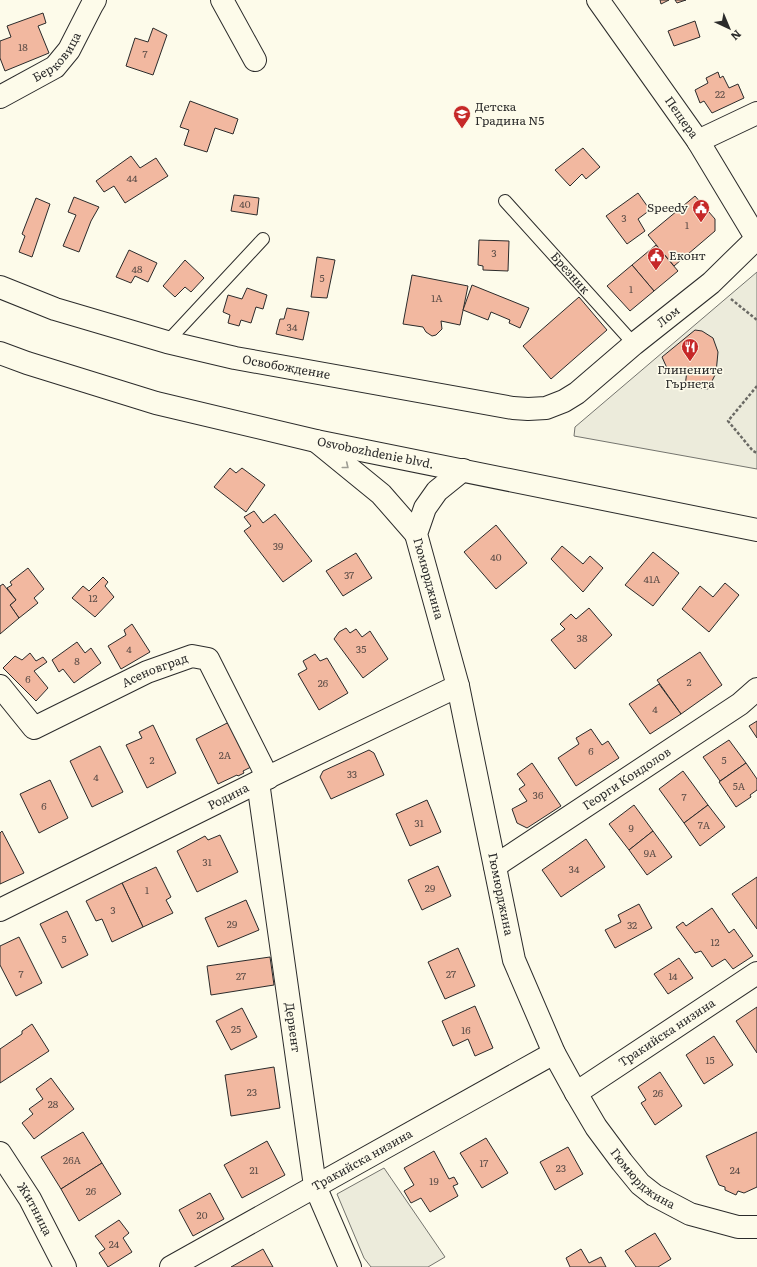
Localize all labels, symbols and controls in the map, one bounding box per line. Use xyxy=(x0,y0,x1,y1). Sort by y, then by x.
north arrow xyxy=(709,8,749,48)
text: N xyxy=(728,27,746,45)
street label: Берковица xyxy=(29,28,85,86)
house number: 18 xyxy=(18,39,28,54)
house number: 7 xyxy=(142,46,148,61)
house number: 22 xyxy=(715,86,725,101)
street label: Пещера xyxy=(661,92,704,142)
place label: Детска Градина N5 xyxy=(475,97,544,129)
school or university icon: Детска Градина N5 xyxy=(452,104,472,129)
house number: 44 xyxy=(126,170,138,185)
house number: 40 xyxy=(239,196,251,211)
place label: Speedy xyxy=(647,198,688,216)
public building icon: Speedy xyxy=(691,198,711,223)
house number: 3 xyxy=(621,210,627,225)
house number: 1 xyxy=(685,217,689,232)
house number: 3 xyxy=(491,245,497,260)
public building icon: Еконт xyxy=(646,246,666,271)
place label: Еконт xyxy=(669,246,706,264)
street label: Брезник xyxy=(547,247,595,297)
house number: 48 xyxy=(131,261,143,276)
house number: 5 xyxy=(319,270,325,285)
house number: 1 xyxy=(629,281,633,296)
house number: 1А xyxy=(431,290,443,305)
street label: Лом xyxy=(652,301,683,331)
house number: 34 xyxy=(287,319,298,334)
restaurant icon: Глинените Гърнета xyxy=(680,337,700,362)
street label: Освобождение xyxy=(241,350,332,383)
place label: Глинените Гърнета xyxy=(657,360,723,392)
street label: Osvobozhdenie blvd. xyxy=(316,431,436,473)
one-way arrow xyxy=(341,461,349,468)
street label: Гюмюрджина xyxy=(409,535,449,622)
house number: 39 xyxy=(273,538,283,553)
house number: 40 xyxy=(490,549,502,564)
house number: 37 xyxy=(344,567,354,582)
house number: 41А xyxy=(644,571,661,586)
house number: 12 xyxy=(88,590,98,605)
house number: 38 xyxy=(577,630,588,645)
house number: 4 xyxy=(126,641,132,656)
house number: 35 xyxy=(356,641,366,656)
street label: Асеновград xyxy=(118,648,190,691)
house number: 8 xyxy=(74,653,80,668)
house number: 6 xyxy=(25,671,31,686)
house number: 2 xyxy=(686,674,692,689)
house number: 26 xyxy=(318,675,329,690)
house number: 4 xyxy=(652,701,658,716)
street label: Георги Кондолов xyxy=(578,742,674,814)
house number: 6 xyxy=(588,743,594,758)
house number: 2А xyxy=(219,747,232,762)
house number: 2 xyxy=(149,752,155,767)
house number: 5 xyxy=(721,752,727,767)
house number: 33 xyxy=(347,766,357,781)
house number: 4 xyxy=(93,769,99,784)
street label: Родина xyxy=(204,778,252,814)
house number: 5А xyxy=(733,778,746,793)
house number: 36 xyxy=(533,787,544,802)
house number: 7 xyxy=(681,789,687,804)
house number: 6 xyxy=(41,798,47,813)
house number: 31 xyxy=(414,815,424,830)
house number: 7А xyxy=(698,817,711,832)
house number: 9 xyxy=(628,820,634,835)
house number: 9А xyxy=(644,845,657,860)
street label: Гюмюрджина xyxy=(484,851,519,938)
house number: 31 xyxy=(202,854,212,869)
house number: 34 xyxy=(569,861,580,876)
house number: 29 xyxy=(425,880,435,895)
house number: 1 xyxy=(145,882,149,897)
house number: 3 xyxy=(110,902,116,917)
house number: 29 xyxy=(227,916,237,931)
house number: 32 xyxy=(627,917,637,932)
house number: 5 xyxy=(61,931,67,946)
house number: 12 xyxy=(710,934,720,949)
house number: 7 xyxy=(18,966,24,981)
house number: 27 xyxy=(446,966,456,981)
house number: 27 xyxy=(236,968,246,983)
house number: 14 xyxy=(668,968,678,983)
street label: Тракийска низина xyxy=(614,993,719,1071)
street label: Дервент xyxy=(281,1001,306,1054)
house number: 25 xyxy=(231,1021,241,1036)
house number: 16 xyxy=(461,1022,471,1037)
house number: 15 xyxy=(705,1052,715,1067)
house number: 23 xyxy=(247,1084,257,1099)
house number: 26 xyxy=(653,1085,664,1100)
house number: 28 xyxy=(48,1096,59,1111)
street label: Тракийска низина xyxy=(308,1124,416,1195)
street label: Гюмюрджина xyxy=(607,1144,679,1213)
house number: 26А xyxy=(63,1152,82,1167)
house number: 17 xyxy=(480,1155,488,1170)
house number: 23 xyxy=(556,1160,566,1175)
house number: 21 xyxy=(249,1162,259,1177)
house number: 24 xyxy=(730,1162,741,1177)
house number: 19 xyxy=(429,1173,439,1188)
street label: Житница xyxy=(13,1178,58,1239)
house number: 26 xyxy=(86,1183,97,1198)
house number: 20 xyxy=(197,1207,208,1222)
house number: 24 xyxy=(109,1236,120,1251)

